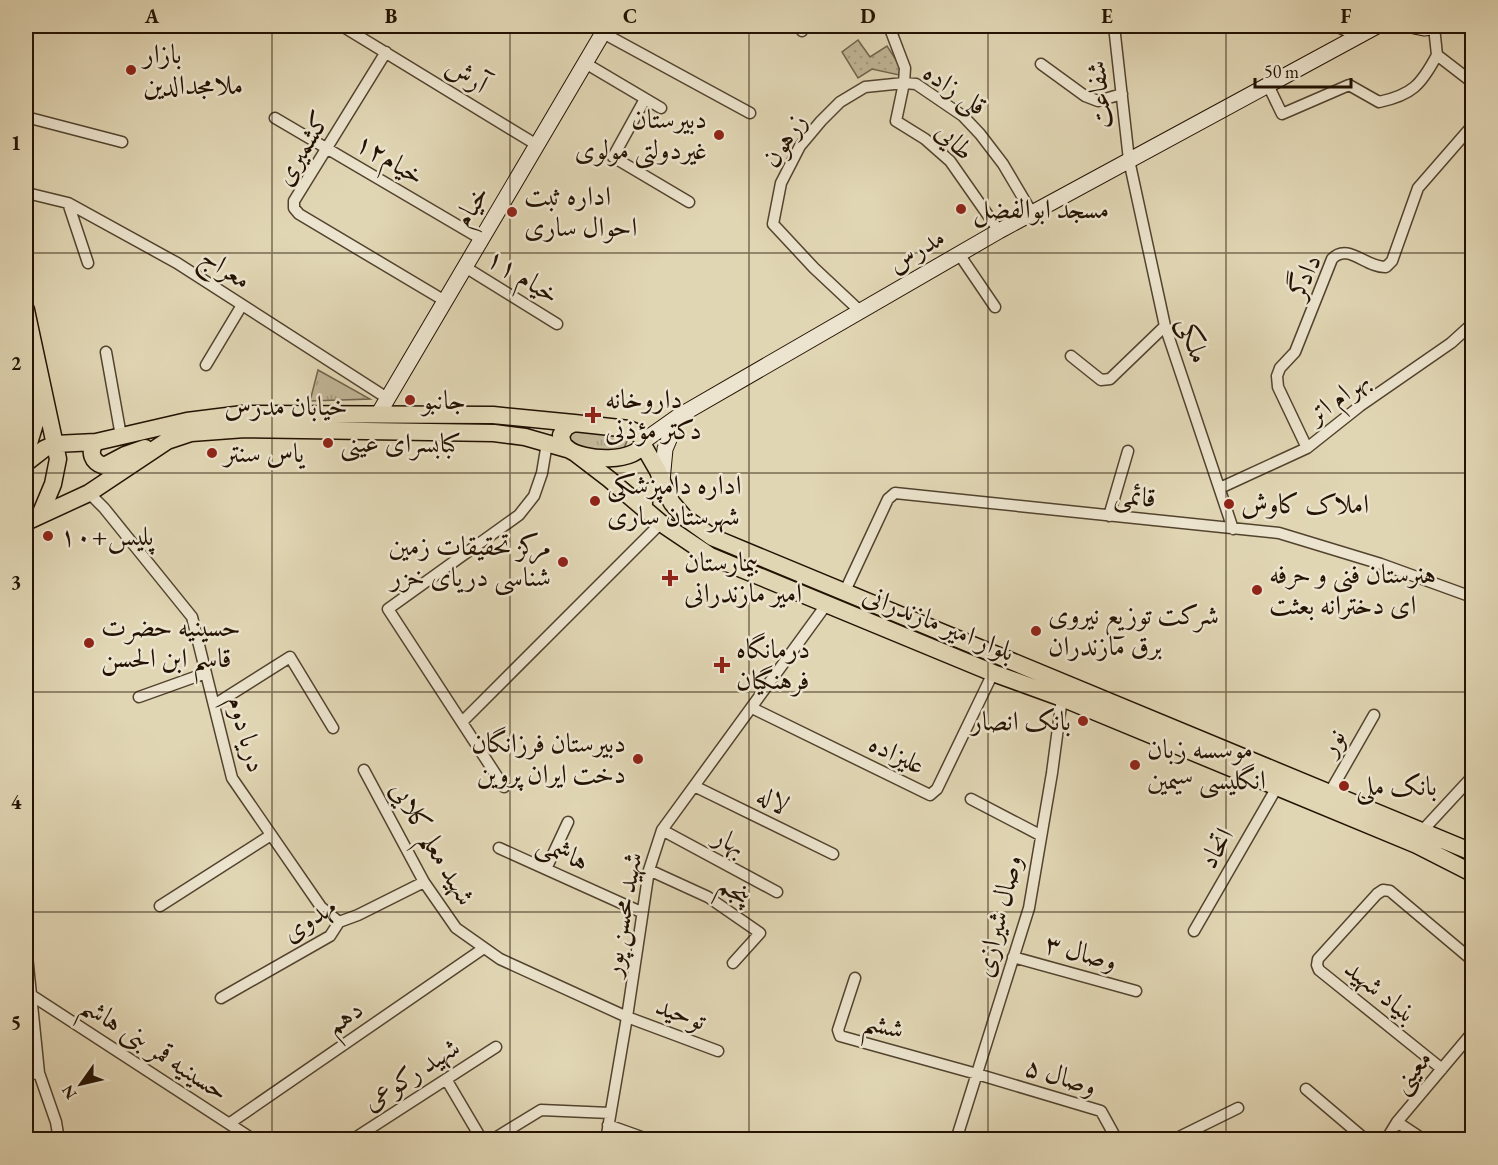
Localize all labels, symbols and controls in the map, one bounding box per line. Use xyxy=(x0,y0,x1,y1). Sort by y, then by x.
text: A xyxy=(144,3,160,29)
text: B xyxy=(385,3,397,29)
text: C xyxy=(623,3,637,29)
text: D xyxy=(860,3,876,29)
text: E xyxy=(1101,3,1113,29)
text: F xyxy=(1341,3,1352,29)
place label: بازار ملامجدالدین xyxy=(140,36,243,102)
street label: آرش xyxy=(440,48,498,103)
scale bar xyxy=(1255,51,1351,89)
street label: قلی زاده xyxy=(915,54,994,125)
street label: شفاعت xyxy=(1078,59,1119,131)
text: 50 m xyxy=(1264,60,1299,83)
marker: بازار ملامجدالدین xyxy=(124,63,138,77)
place label: دبیرستان غیردولتی مولوی xyxy=(574,101,707,169)
street label: کشمیری xyxy=(266,104,337,192)
street label: زرهون xyxy=(753,106,814,174)
street label: طایی xyxy=(928,114,982,168)
street label: خیام۱۲ xyxy=(346,124,431,198)
marker: دبیرستان غیردولتی مولوی xyxy=(712,128,726,142)
text: 1 xyxy=(11,130,21,156)
street label: خیام xyxy=(445,178,502,236)
place label: اداره ثبت احوال ساری xyxy=(524,178,637,244)
place label: مسجد ابوالفضل xyxy=(973,191,1109,228)
marker: مسجد ابوالفضل xyxy=(954,202,968,216)
marker: اداره ثبت احوال ساری xyxy=(505,205,519,219)
street label: مدرس xyxy=(881,219,951,280)
street label: معراج xyxy=(191,238,258,303)
street label: خیام ۱۱ xyxy=(477,240,566,317)
street label: دادگر xyxy=(1277,248,1329,306)
street label: ملکی xyxy=(1170,312,1218,368)
text: 2 xyxy=(11,350,22,376)
street label: بهرام اتر xyxy=(1297,362,1380,438)
place label: داروخانه دکتر مؤذنی xyxy=(605,381,702,447)
place label: جانبو xyxy=(419,382,466,417)
street label: خیابان مدرس xyxy=(224,388,348,423)
marker: جانبو xyxy=(403,393,417,407)
marker: داروخانه دکتر مؤذنی xyxy=(586,408,600,422)
place label: کبابسرای عینی xyxy=(340,425,461,462)
place label: یاس سنتر xyxy=(221,435,306,470)
marker: کبابسرای عینی xyxy=(321,436,335,450)
marker: یاس سنتر xyxy=(205,446,219,460)
place label: اداره دامپزشکی شهرستان ساری xyxy=(607,467,742,533)
street label: قائمی xyxy=(1112,476,1158,516)
place label: املاک کاوش xyxy=(1241,486,1369,521)
marker: اداره دامپزشکی شهرستان ساری xyxy=(588,494,602,508)
marker: املاک کاوش xyxy=(1222,497,1236,511)
place label: پلیس+١٠ xyxy=(60,518,156,555)
place label: مرکز تحقیقات زمین شناسی دریای خزر xyxy=(387,528,551,596)
marker: پلیس+١٠ xyxy=(41,529,55,543)
place label: بیمارستان امیر مازندرانی xyxy=(684,544,802,610)
marker: مرکز تحقیقات زمین شناسی دریای خزر xyxy=(556,555,570,569)
place label: هنرستان فنی و حرفه ای دخترانه بعثت xyxy=(1269,556,1436,622)
text: 3 xyxy=(11,569,21,595)
marker: بیمارستان امیر مازندرانی xyxy=(661,569,679,587)
street label: بلوار امیر مازندرانی xyxy=(858,576,1020,669)
marker: هنرستان فنی و حرفه ای دخترانه بعثت xyxy=(1250,583,1264,597)
place label: شرکت توزیع نیروی برق مازندران xyxy=(1048,597,1219,663)
place label: حسینیه حضرت قاسم ابن الحسن xyxy=(101,609,241,685)
marker: شرکت توزیع نیروی برق مازندران xyxy=(1029,624,1043,638)
place label: درمانگاه فرهنگیان xyxy=(736,631,810,697)
marker: حسینیه حضرت قاسم ابن الحسن xyxy=(82,636,96,650)
marker: درمانگاه فرهنگیان xyxy=(713,656,731,674)
street label: دریا دوم xyxy=(214,692,275,778)
place label: بانک انصار xyxy=(968,703,1071,738)
marker: بانک انصار xyxy=(1076,714,1090,728)
street label: نور xyxy=(1309,722,1353,764)
place label: دبیرستان فرزانگان دخت ایران پروین xyxy=(471,725,626,791)
street label: علیزاده xyxy=(863,725,931,782)
place label: موسسه زبان انگلیسی سیمین xyxy=(1147,731,1266,799)
marker: دبیرستان فرزانگان دخت ایران پروین xyxy=(631,752,645,766)
marker: موسسه زبان انگلیسی سیمین xyxy=(1128,758,1142,772)
place label: بانک ملی xyxy=(1356,768,1437,806)
street label: شهید معلم کلایی xyxy=(374,774,484,916)
street label: لاله xyxy=(751,777,795,822)
marker: بانک ملی xyxy=(1337,779,1351,793)
text: 4 xyxy=(11,789,22,815)
street label: بهار xyxy=(706,816,752,863)
street label: اتحاد xyxy=(1190,821,1241,874)
street label: هاشمی xyxy=(531,825,595,879)
street label: شهید محسن پور xyxy=(593,849,652,982)
street label: وصال شیرازی xyxy=(965,851,1030,981)
street label: پنجم xyxy=(708,866,760,921)
street label: مهدوی xyxy=(275,888,343,949)
street label: وصال ۳ xyxy=(1041,925,1121,978)
street label: بنیاد شهید xyxy=(1338,951,1425,1031)
street label: حسینیه قمر بنی هاشم xyxy=(69,987,236,1117)
street label: توحید xyxy=(651,987,712,1038)
street label: دهم xyxy=(318,991,374,1049)
street label: ششم xyxy=(857,1002,908,1056)
text: 5 xyxy=(11,1009,21,1035)
street label: شهید رکوعی xyxy=(355,1029,466,1118)
street label: معینی xyxy=(1382,1042,1441,1101)
street label: وصال ۵ xyxy=(1021,1048,1101,1103)
north arrow xyxy=(51,1054,111,1114)
text: N xyxy=(57,1081,81,1103)

